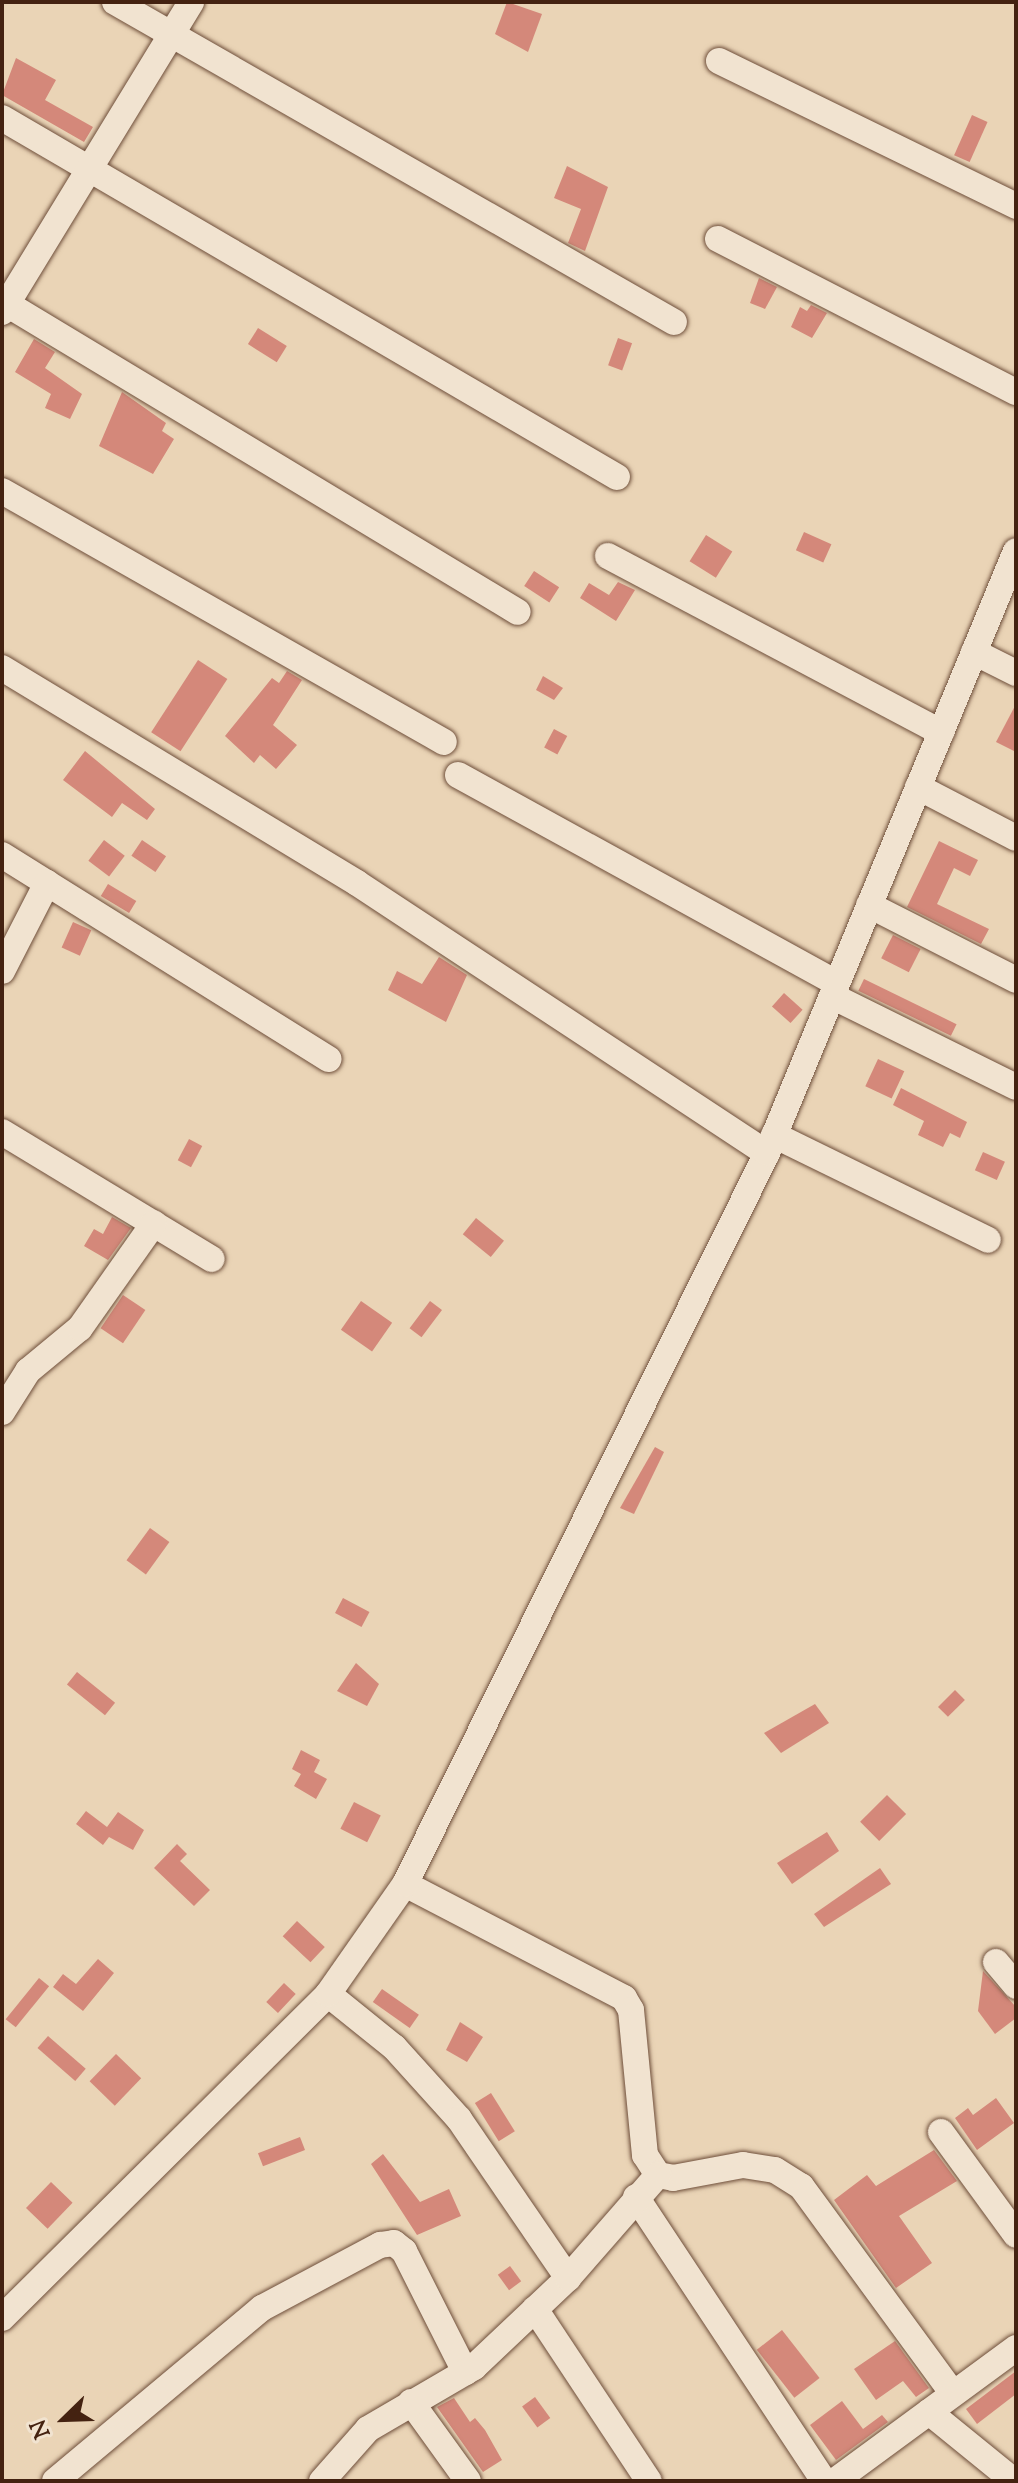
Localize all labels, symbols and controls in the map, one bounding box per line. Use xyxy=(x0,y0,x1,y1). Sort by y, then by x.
north arrow xyxy=(24,2379,104,2459)
text: N xyxy=(24,2414,60,2443)

